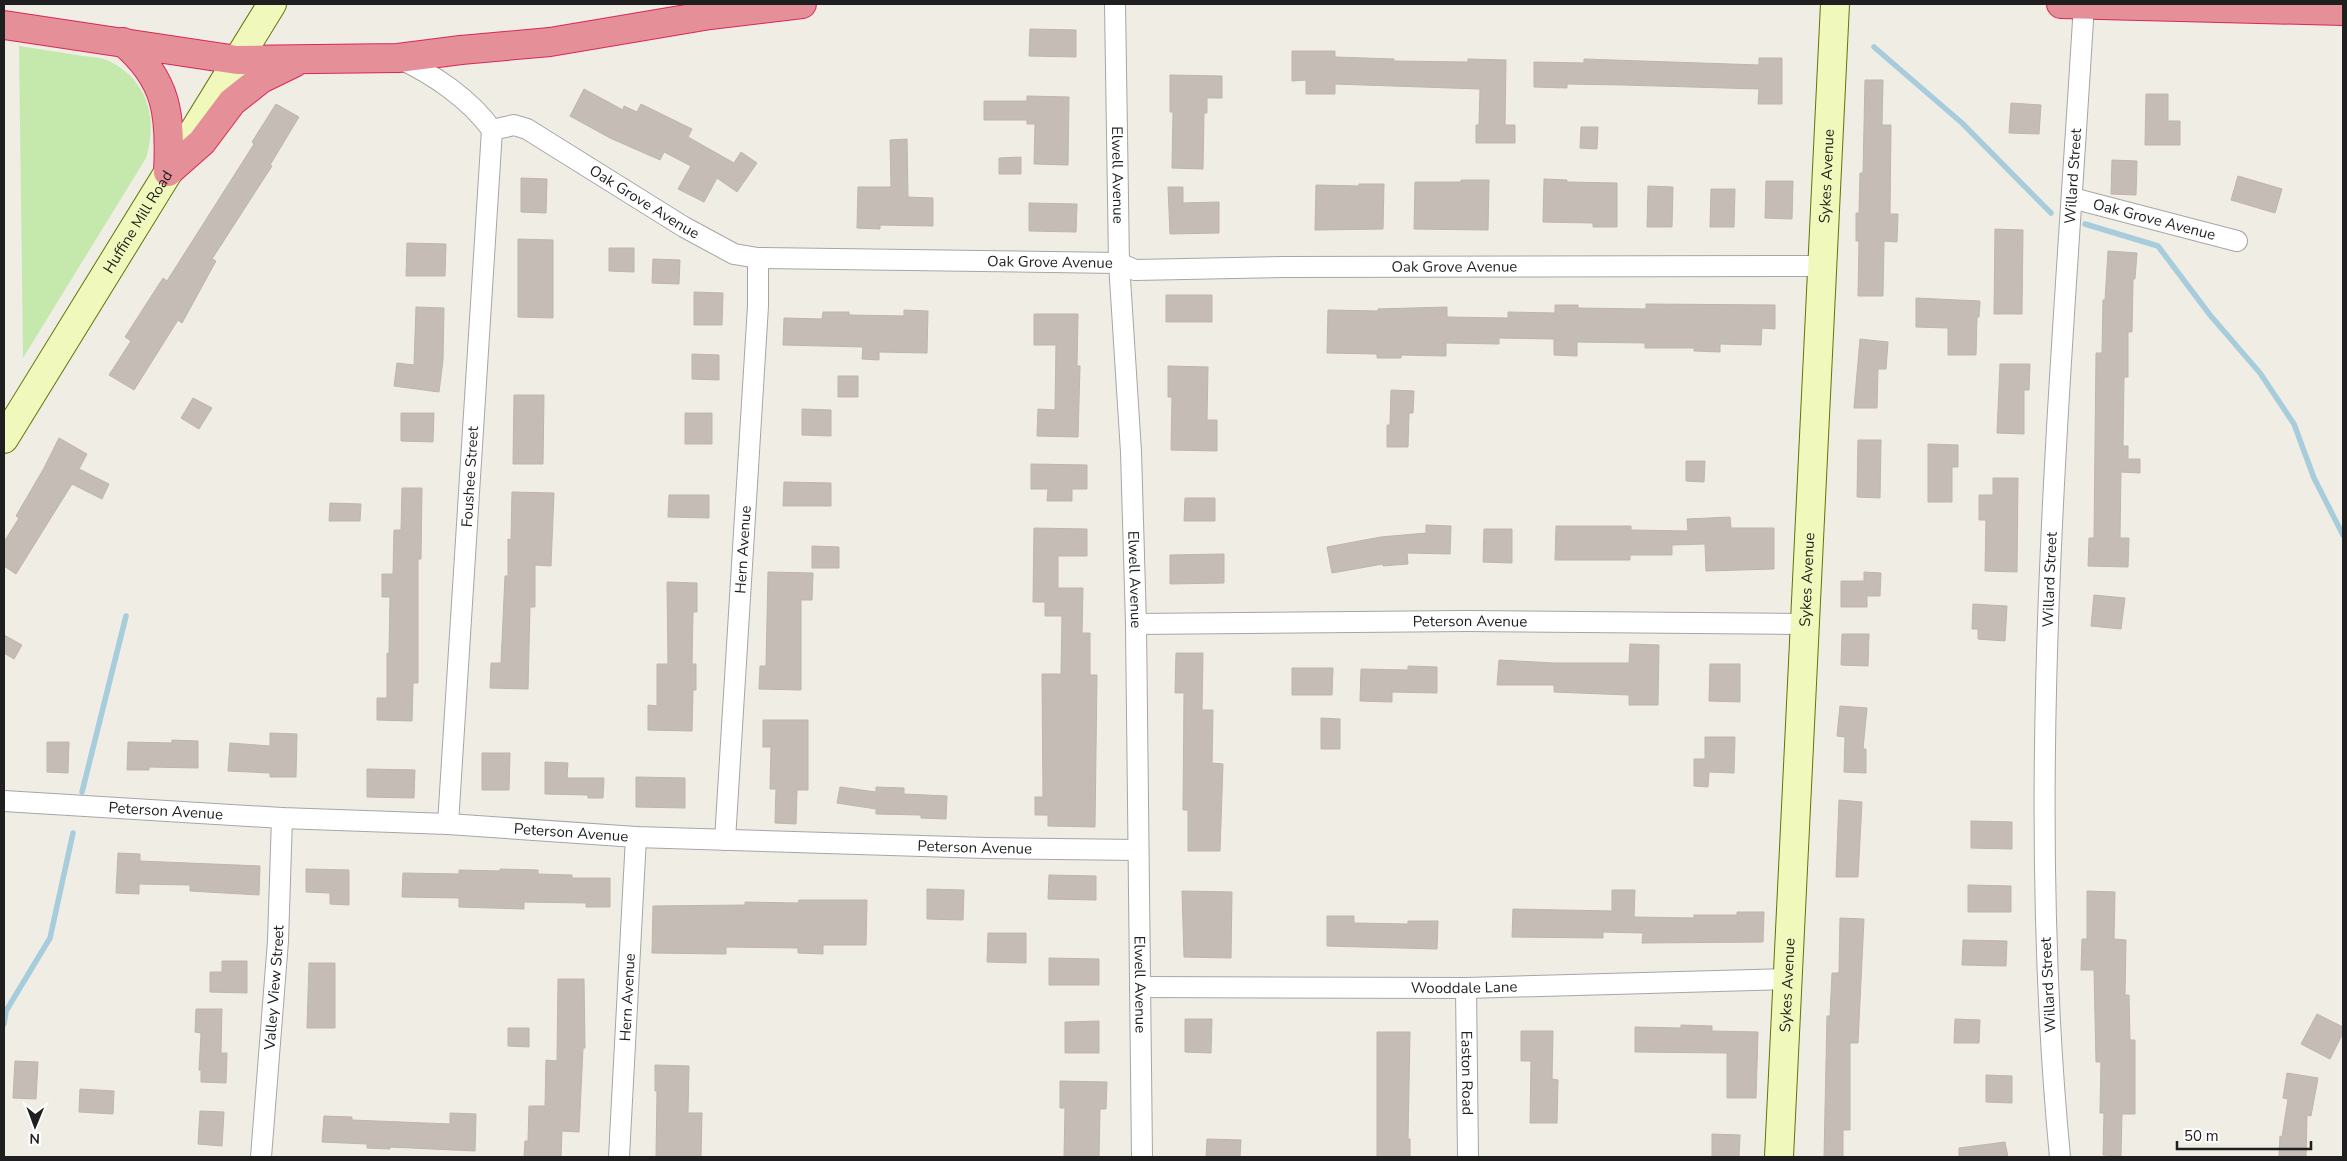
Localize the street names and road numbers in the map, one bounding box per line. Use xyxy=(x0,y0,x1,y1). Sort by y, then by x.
street label: Elwell Avenue xyxy=(1107,126,1128,224)
street label: Willard Street xyxy=(2060,127,2086,225)
street label: Sykes Avenue xyxy=(1814,129,1839,224)
street label: Oak Grove Avenue xyxy=(586,160,703,243)
street label: Huffine Mill Road xyxy=(98,167,177,277)
street label: Oak Grove Avenue xyxy=(2091,194,2218,245)
street label: Oak Grove Avenue xyxy=(987,251,1113,273)
street label: Oak Grove Avenue xyxy=(1392,257,1517,277)
street label: Foushee Street xyxy=(457,425,483,528)
street label: Hern Avenue xyxy=(730,505,756,594)
street label: Elwell Avenue xyxy=(1123,531,1146,628)
street label: Willard Street xyxy=(2038,531,2062,628)
street label: Sykes Avenue xyxy=(1795,532,1819,627)
street label: Peterson Avenue xyxy=(1413,611,1527,632)
street label: Peterson Avenue xyxy=(108,797,224,824)
street label: Peterson Avenue xyxy=(513,819,629,846)
street label: Peterson Avenue xyxy=(917,836,1032,859)
street label: Valley View Street xyxy=(259,924,289,1052)
street label: Elwell Avenue xyxy=(1130,936,1151,1033)
street label: Willard Street xyxy=(2035,936,2060,1033)
street label: Sykes Avenue xyxy=(1775,938,1800,1033)
street label: Hern Avenue xyxy=(615,953,640,1042)
street label: Wooddale Lane xyxy=(1411,977,1518,998)
street label: Easton Road xyxy=(1457,1031,1478,1115)

